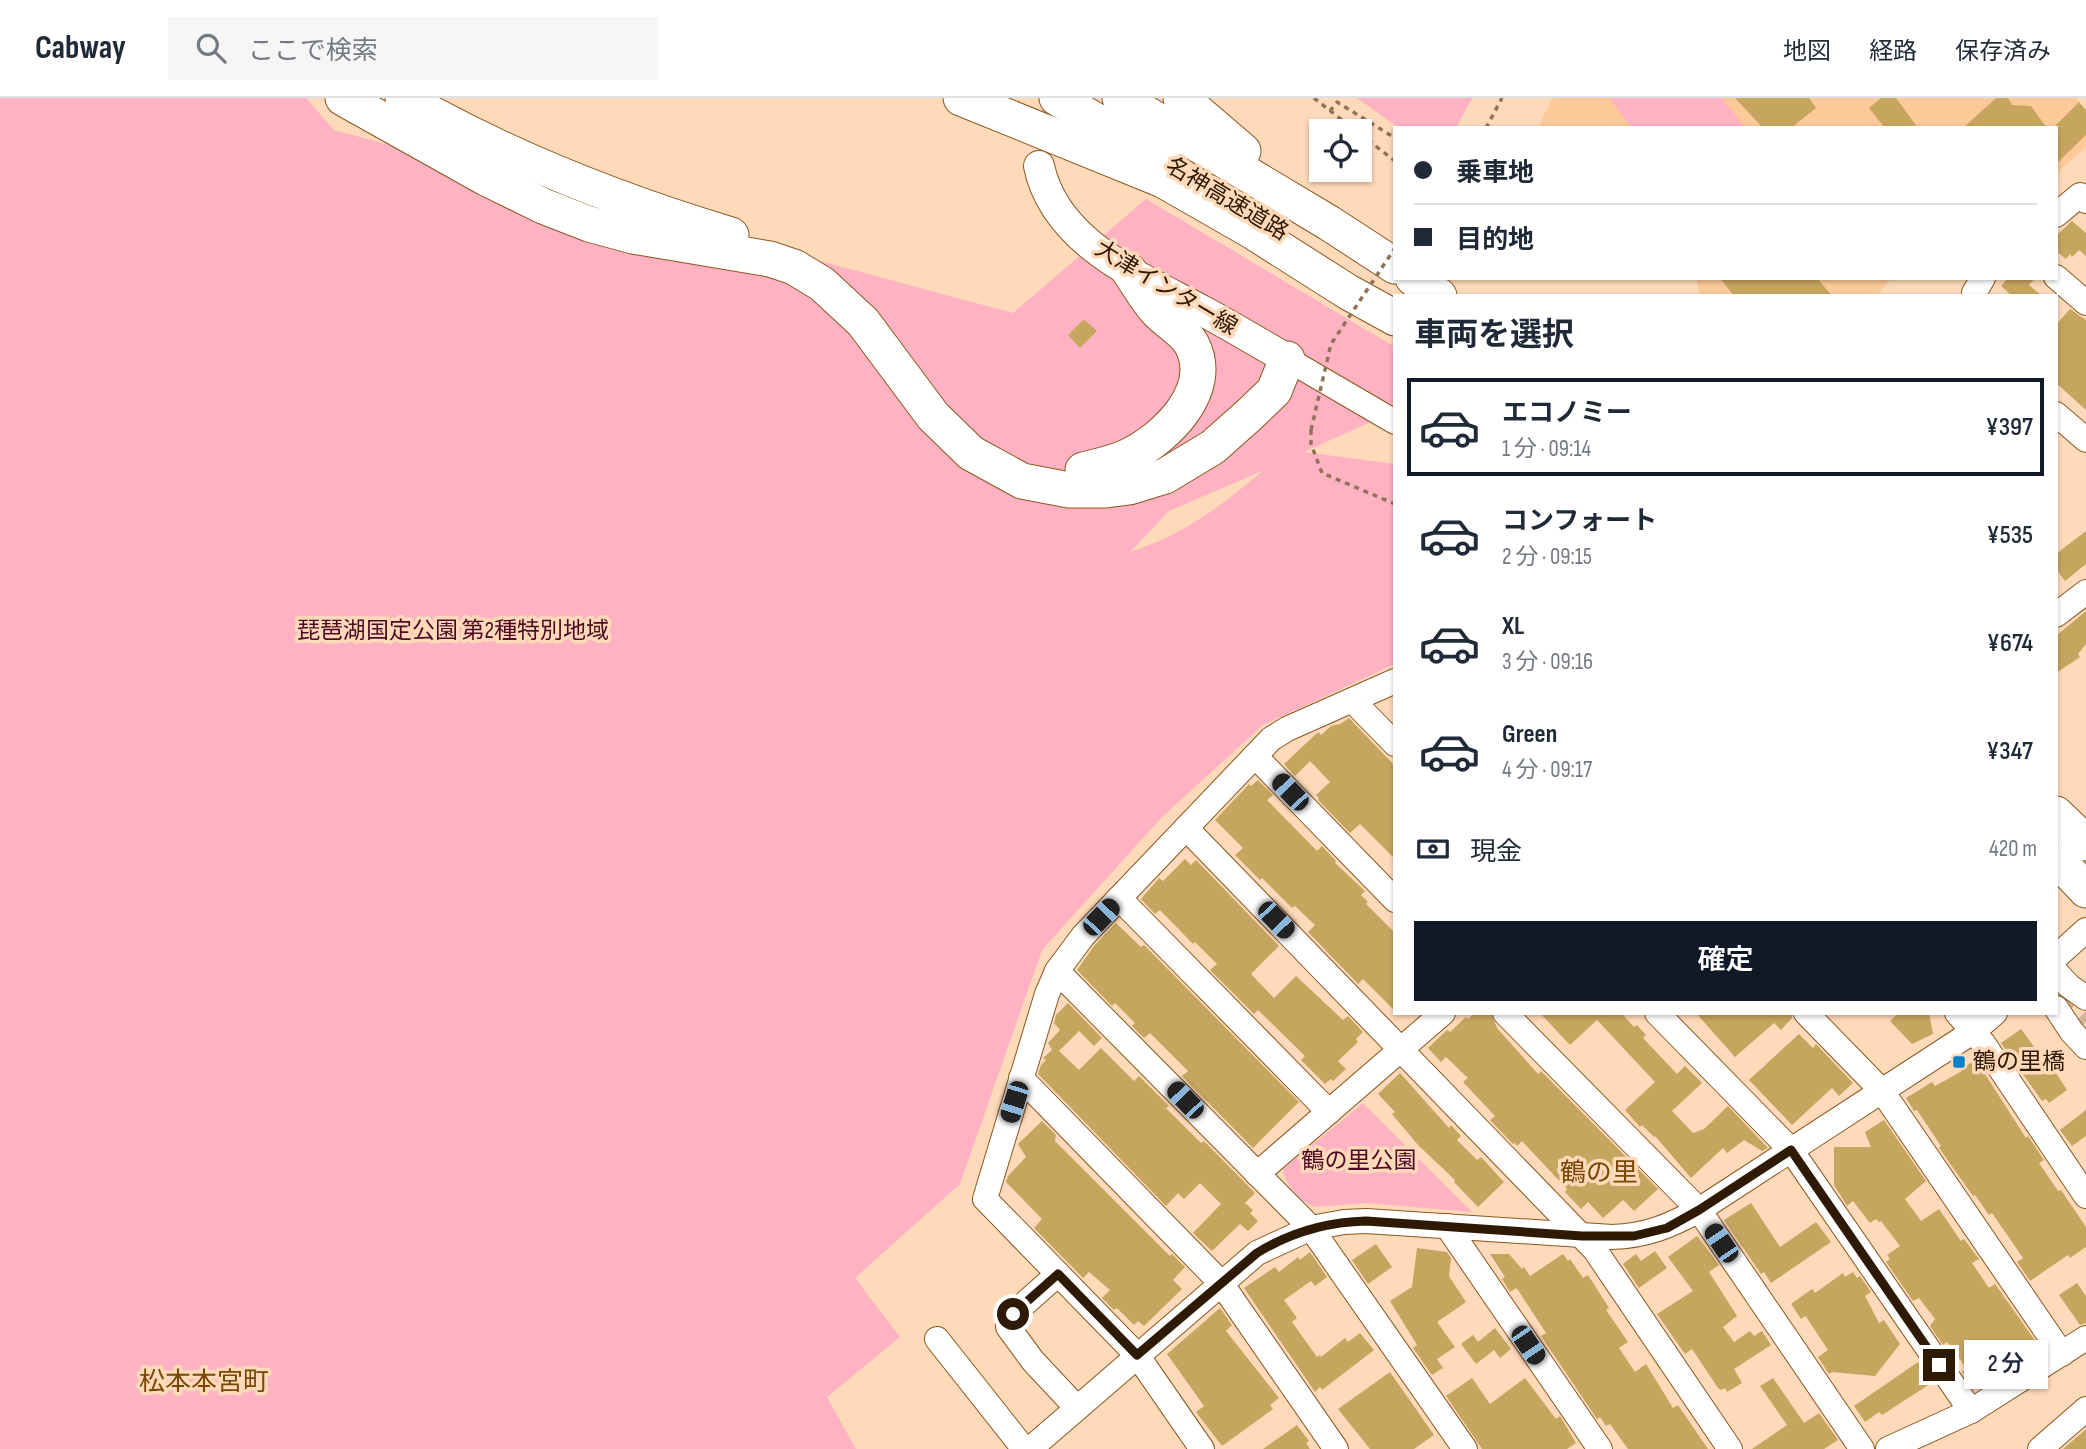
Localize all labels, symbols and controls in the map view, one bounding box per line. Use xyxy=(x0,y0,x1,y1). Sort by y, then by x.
search box xyxy=(168,17,658,80)
text: Cabway xyxy=(35,28,126,68)
icon: search xyxy=(192,29,230,67)
text: ここで検索 xyxy=(248,36,378,67)
text: 地図 xyxy=(1783,37,1831,66)
text: 経路 xyxy=(1869,37,1917,66)
text: 保存済み xyxy=(1955,37,2051,66)
map controls xyxy=(1309,119,1372,182)
button: locate xyxy=(1309,119,1372,182)
street label: 名神高速道路 xyxy=(1161,151,1293,247)
text: 乗車地 xyxy=(1456,158,1534,189)
text: 目的地 xyxy=(1456,225,1534,256)
street label: 大津インター線 xyxy=(1090,235,1242,341)
text: 車両を選択 xyxy=(1414,316,1574,355)
icon: car xyxy=(1418,396,1481,459)
text: エコノミー xyxy=(1502,398,1632,429)
text: ¥397 xyxy=(1986,412,2033,443)
text: 1 分 · 09:14 xyxy=(1502,435,1591,463)
icon: car xyxy=(1418,504,1481,567)
text: コンフォート xyxy=(1502,506,1657,537)
text: ¥535 xyxy=(1986,520,2033,551)
text: 2 分 · 09:15 xyxy=(1502,543,1592,571)
text: XL xyxy=(1502,611,1524,642)
icon: car xyxy=(1418,612,1481,675)
park label: 琵琶湖国定公園 第2種特別地域 xyxy=(297,617,609,645)
text: ¥674 xyxy=(1987,628,2033,659)
text: 3 分 · 09:16 xyxy=(1502,648,1593,676)
text: Green xyxy=(1502,719,1557,750)
icon: car xyxy=(1418,720,1481,783)
text: ¥347 xyxy=(1986,736,2033,767)
text: 4 分 · 09:17 xyxy=(1502,756,1592,784)
car xyxy=(1268,770,1313,814)
icon: cash xyxy=(1414,830,1452,868)
text: 420 m xyxy=(1989,835,2037,863)
text: 現金 xyxy=(1470,837,1522,868)
car xyxy=(1079,895,1124,939)
car xyxy=(1254,898,1299,942)
button: 確定 xyxy=(1414,921,2037,1001)
place label: 鶴の里橋 xyxy=(1973,1048,2065,1076)
marker: 鶴の里橋 xyxy=(1951,1054,1967,1070)
car xyxy=(1163,1078,1208,1122)
car xyxy=(998,1079,1031,1125)
park label: 鶴の里公園 xyxy=(1302,1147,1417,1175)
district label: 鶴の里 xyxy=(1560,1158,1638,1189)
car xyxy=(1701,1220,1742,1266)
route start xyxy=(997,1298,1029,1330)
car xyxy=(1508,1322,1549,1368)
callout: 2 分 xyxy=(1964,1340,2048,1390)
route end xyxy=(1923,1349,1955,1381)
text: 2 分 xyxy=(1988,1350,2024,1378)
district label: 松本本宮町 xyxy=(139,1367,269,1398)

